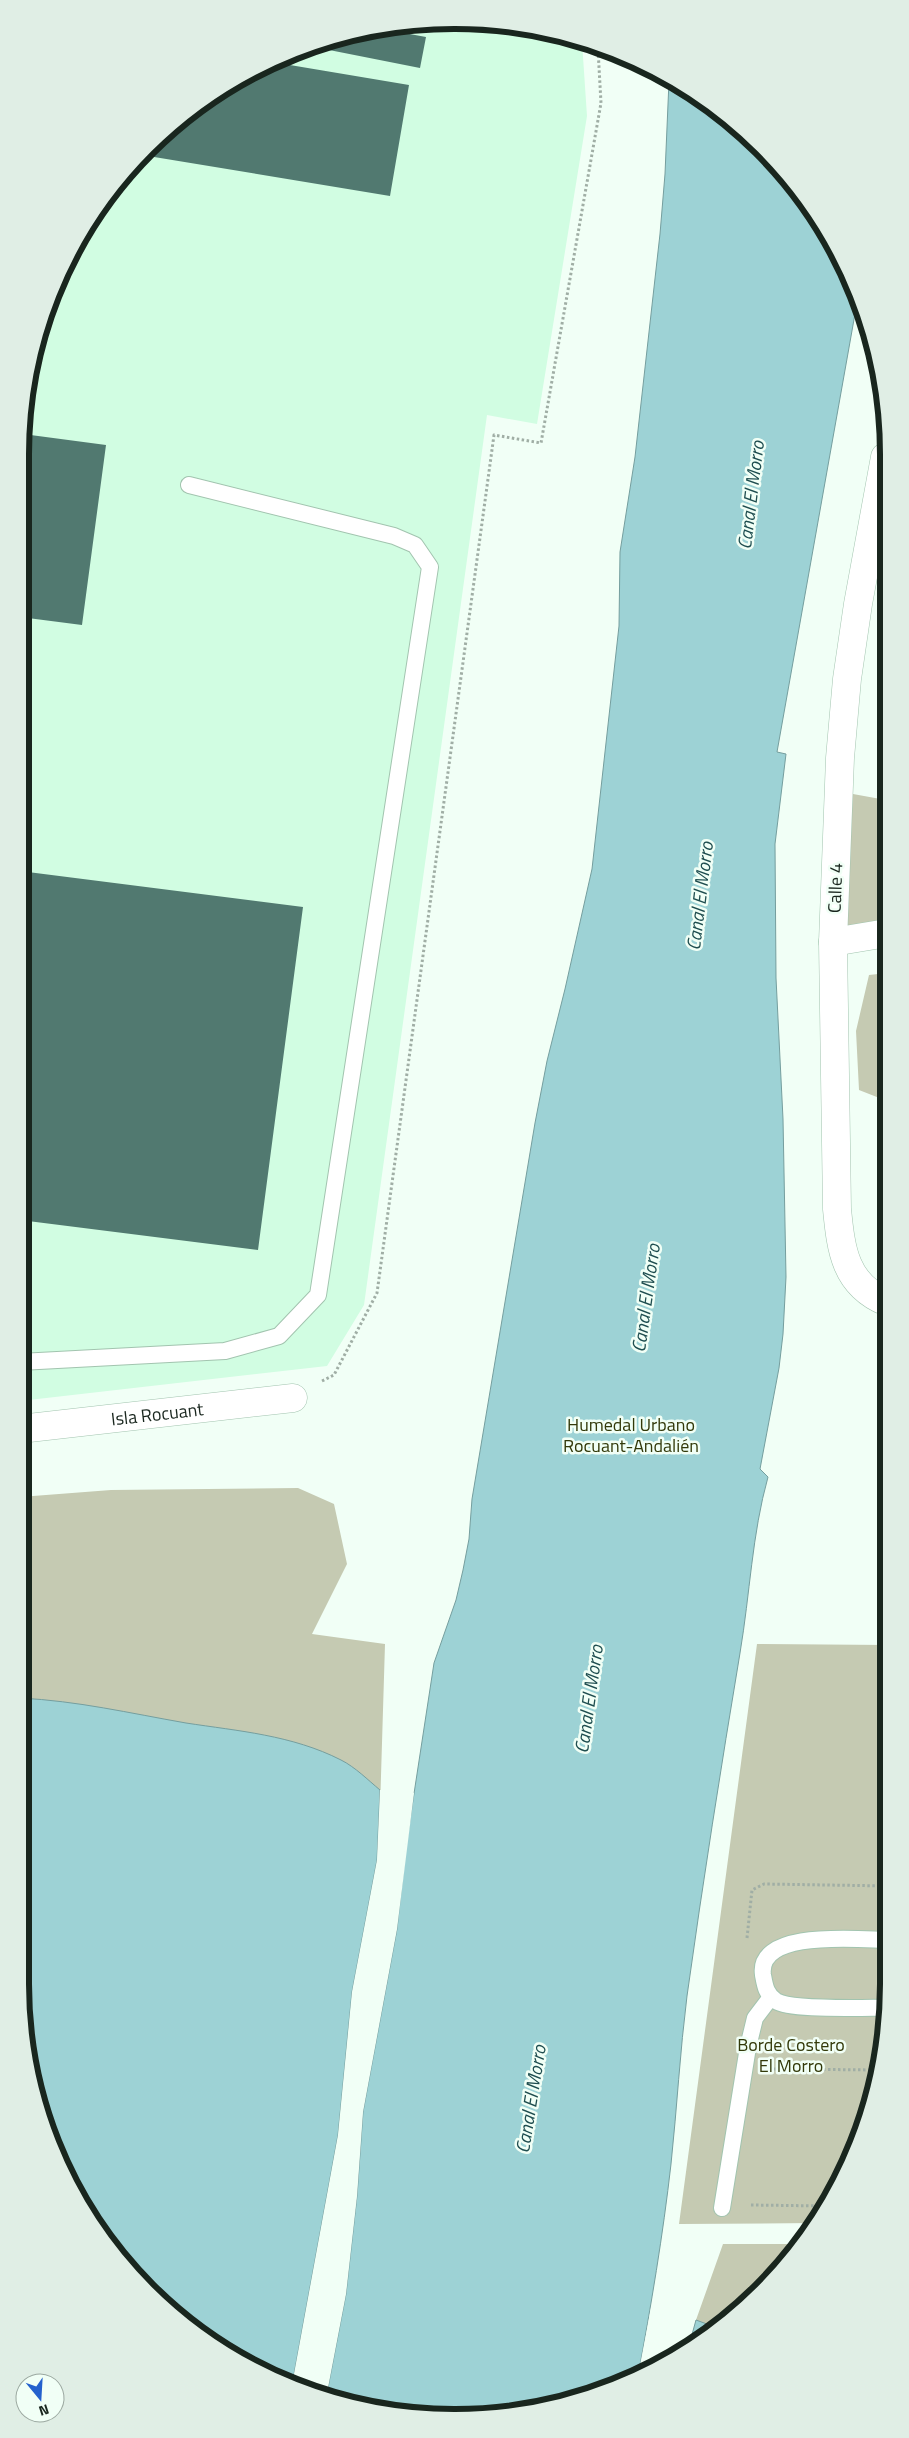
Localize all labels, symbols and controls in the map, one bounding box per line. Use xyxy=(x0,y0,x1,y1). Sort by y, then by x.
water label: Canal El Morro xyxy=(729,438,771,551)
water label: Canal El Morro xyxy=(678,839,720,952)
street label: Calle 4 xyxy=(821,862,849,914)
water label: Canal El Morro xyxy=(623,1241,667,1354)
street label: Isla Rocuant xyxy=(109,1395,205,1432)
park label: Humedal Urbano Rocuant-Andalién xyxy=(563,1411,699,1459)
water label: Canal El Morro xyxy=(566,1642,610,1755)
park label: Borde Costero El Morro xyxy=(737,2031,845,2079)
water label: Canal El Morro xyxy=(507,2042,553,2155)
north arrow xyxy=(15,2373,65,2423)
text: N xyxy=(36,2399,52,2422)

